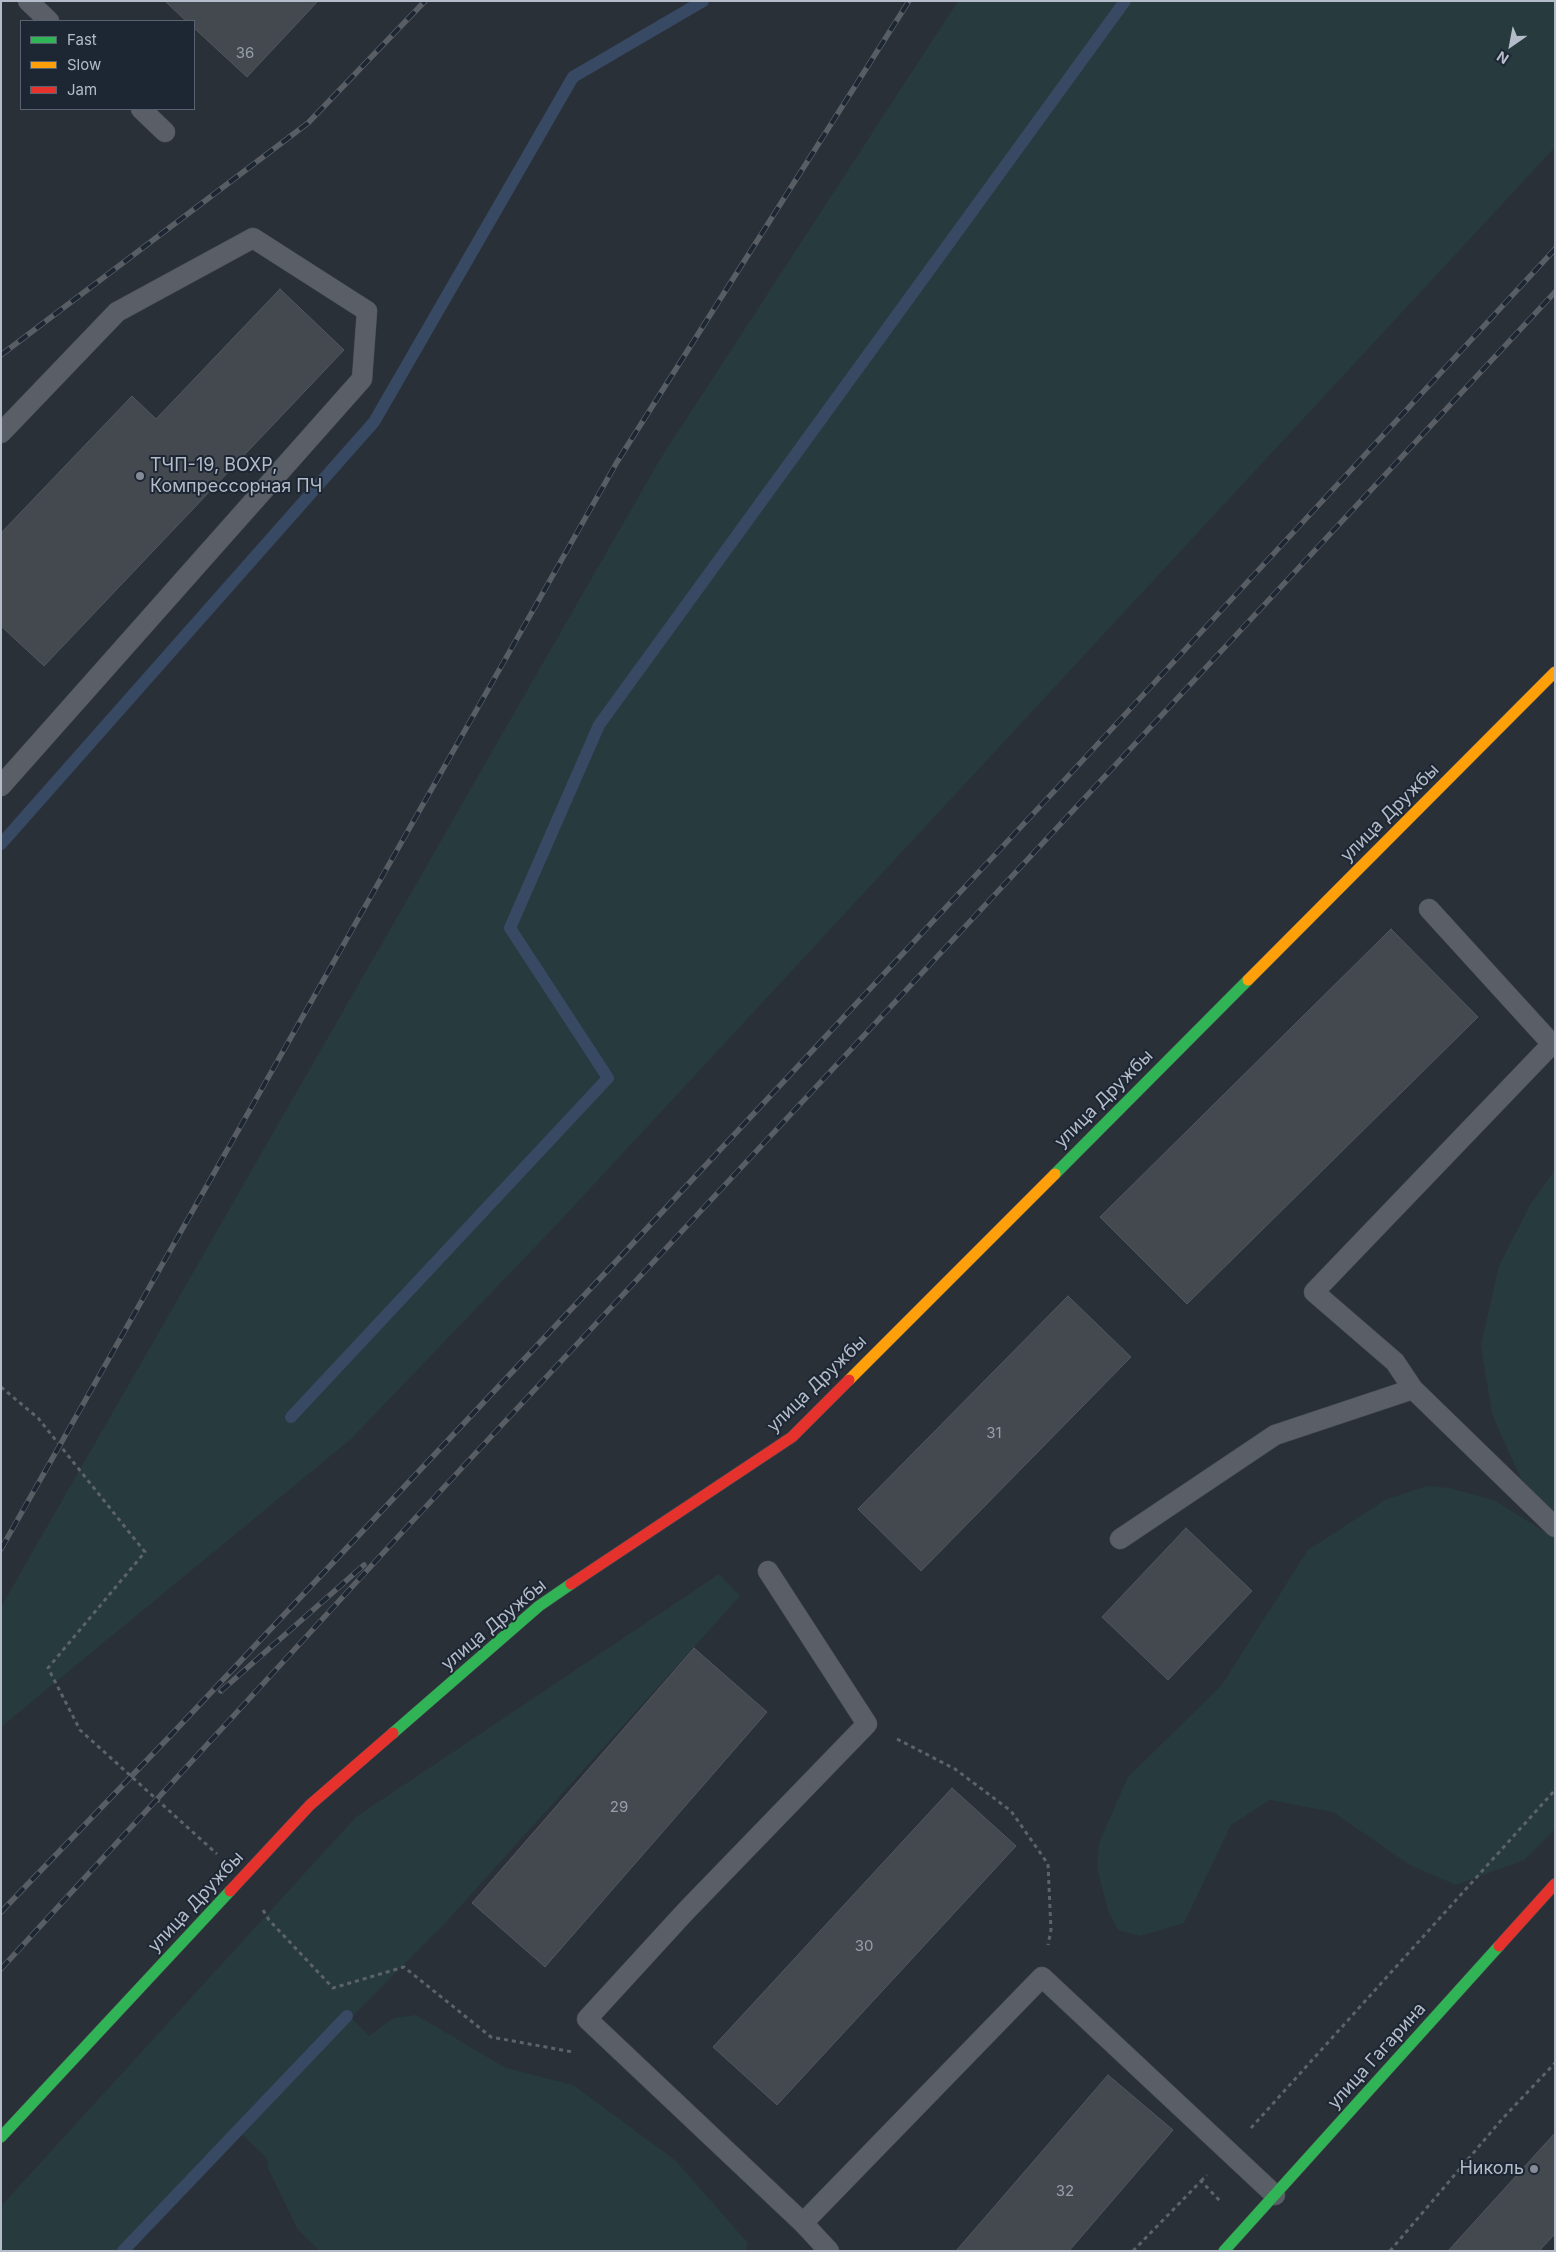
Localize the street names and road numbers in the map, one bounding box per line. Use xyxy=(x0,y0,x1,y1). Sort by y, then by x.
street label: улица Дружбы xyxy=(1336,759,1444,867)
street label: улица Дружбы xyxy=(1050,1045,1158,1153)
street label: улица Дружбы xyxy=(763,1331,871,1437)
street label: улица Дружбы xyxy=(437,1575,551,1675)
street label: улица Дружбы xyxy=(144,1847,248,1957)
street label: улица Гагарина xyxy=(1324,1998,1430,2114)

